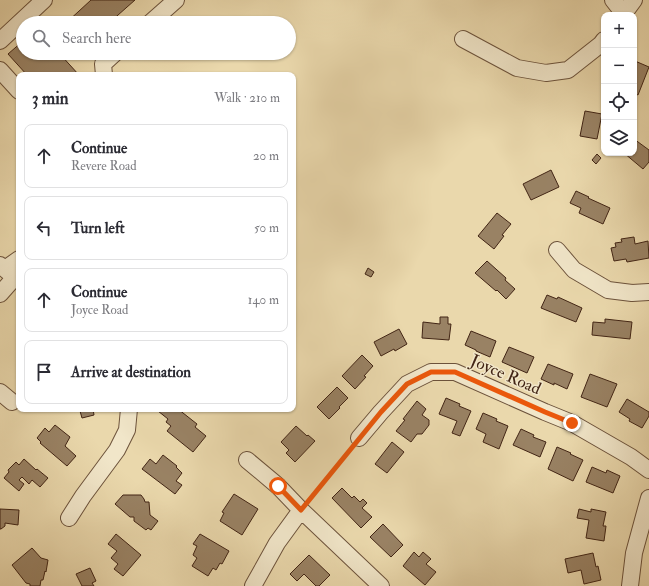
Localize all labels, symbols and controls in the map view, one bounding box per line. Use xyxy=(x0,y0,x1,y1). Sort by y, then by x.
map controls xyxy=(601,12,637,156)
button: + xyxy=(601,12,637,48)
search box xyxy=(16,16,296,60)
icon: search xyxy=(30,27,52,49)
text: Search here xyxy=(62,29,131,48)
button: − xyxy=(601,48,637,84)
button: locate xyxy=(601,84,637,120)
text: 3 min xyxy=(32,88,69,109)
text: Walk · 210 m xyxy=(214,90,280,106)
button: layers xyxy=(601,120,637,156)
text: Continue xyxy=(71,139,127,158)
icon: ahead xyxy=(33,145,55,167)
text: 20 m xyxy=(253,148,279,164)
text: Revere Road xyxy=(71,158,137,174)
icon: left xyxy=(33,217,55,239)
text: Turn left xyxy=(71,219,125,238)
text: 50 m xyxy=(254,220,279,236)
text: Continue xyxy=(71,283,127,302)
icon: ahead xyxy=(33,289,55,311)
text: 140 m xyxy=(248,292,279,308)
text: Joyce Road xyxy=(71,302,128,318)
street label: Joyce Road xyxy=(466,349,545,400)
icon: arrive xyxy=(33,361,55,383)
text: Arrive at destination xyxy=(71,363,191,382)
route end xyxy=(563,414,581,432)
route start xyxy=(269,477,287,495)

